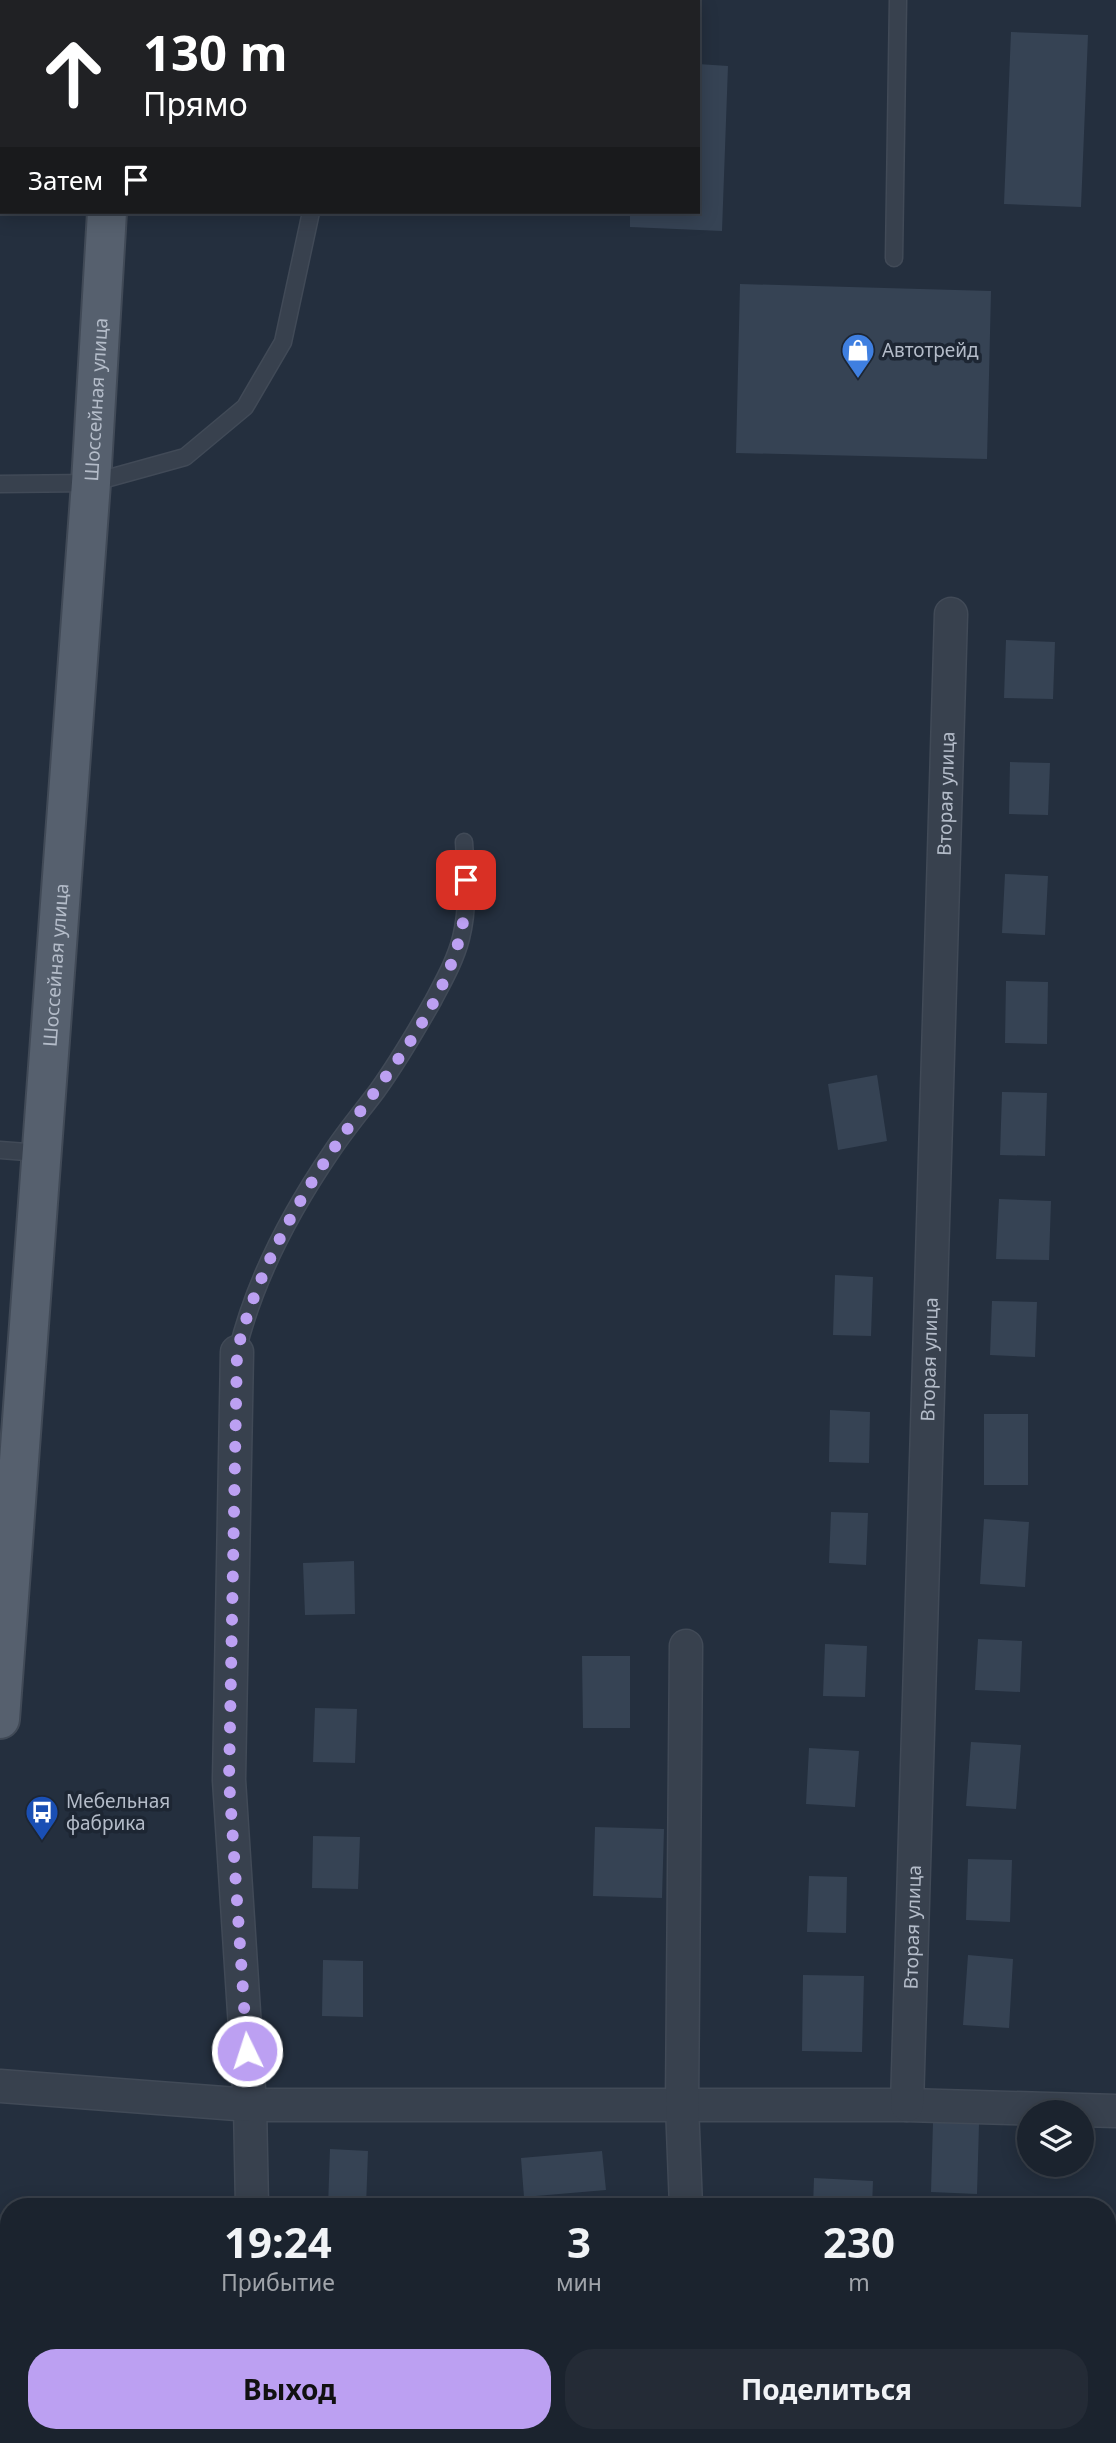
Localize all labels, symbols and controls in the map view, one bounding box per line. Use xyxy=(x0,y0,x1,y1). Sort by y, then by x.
text: 130 m xyxy=(143,19,288,85)
icon: ahead xyxy=(28,28,119,119)
text: Прямо xyxy=(143,82,248,125)
icon: arrive xyxy=(117,161,155,199)
text: Затем xyxy=(28,162,103,198)
street label: Шоссейная улица xyxy=(78,317,114,482)
shop icon: Автотрейд xyxy=(839,331,877,380)
place label: Автотрейд xyxy=(882,337,979,363)
street label: Вторая улица xyxy=(931,731,961,856)
pin xyxy=(436,850,496,910)
icon: arrive xyxy=(447,861,485,899)
street label: Шоссейная улица xyxy=(37,882,74,1048)
street label: Вторая улица xyxy=(914,1297,944,1422)
place label: Мебельная фабрика xyxy=(66,1788,170,1836)
bus stop icon: Мебельная фабрика xyxy=(23,1793,61,1842)
street label: Вторая улица xyxy=(897,1865,927,1990)
position arrow xyxy=(210,2014,284,2088)
map controls xyxy=(1017,2100,1094,2177)
button: layers xyxy=(1017,2100,1094,2177)
text: 19:24 xyxy=(224,2213,332,2270)
text: 3 xyxy=(567,2213,591,2270)
text: 230 xyxy=(823,2213,895,2270)
text: Прибытие xyxy=(221,2266,335,2298)
text: мин xyxy=(556,2266,602,2298)
text: m xyxy=(848,2266,870,2298)
button: Выход xyxy=(28,2349,551,2429)
button: Поделиться xyxy=(565,2349,1088,2429)

